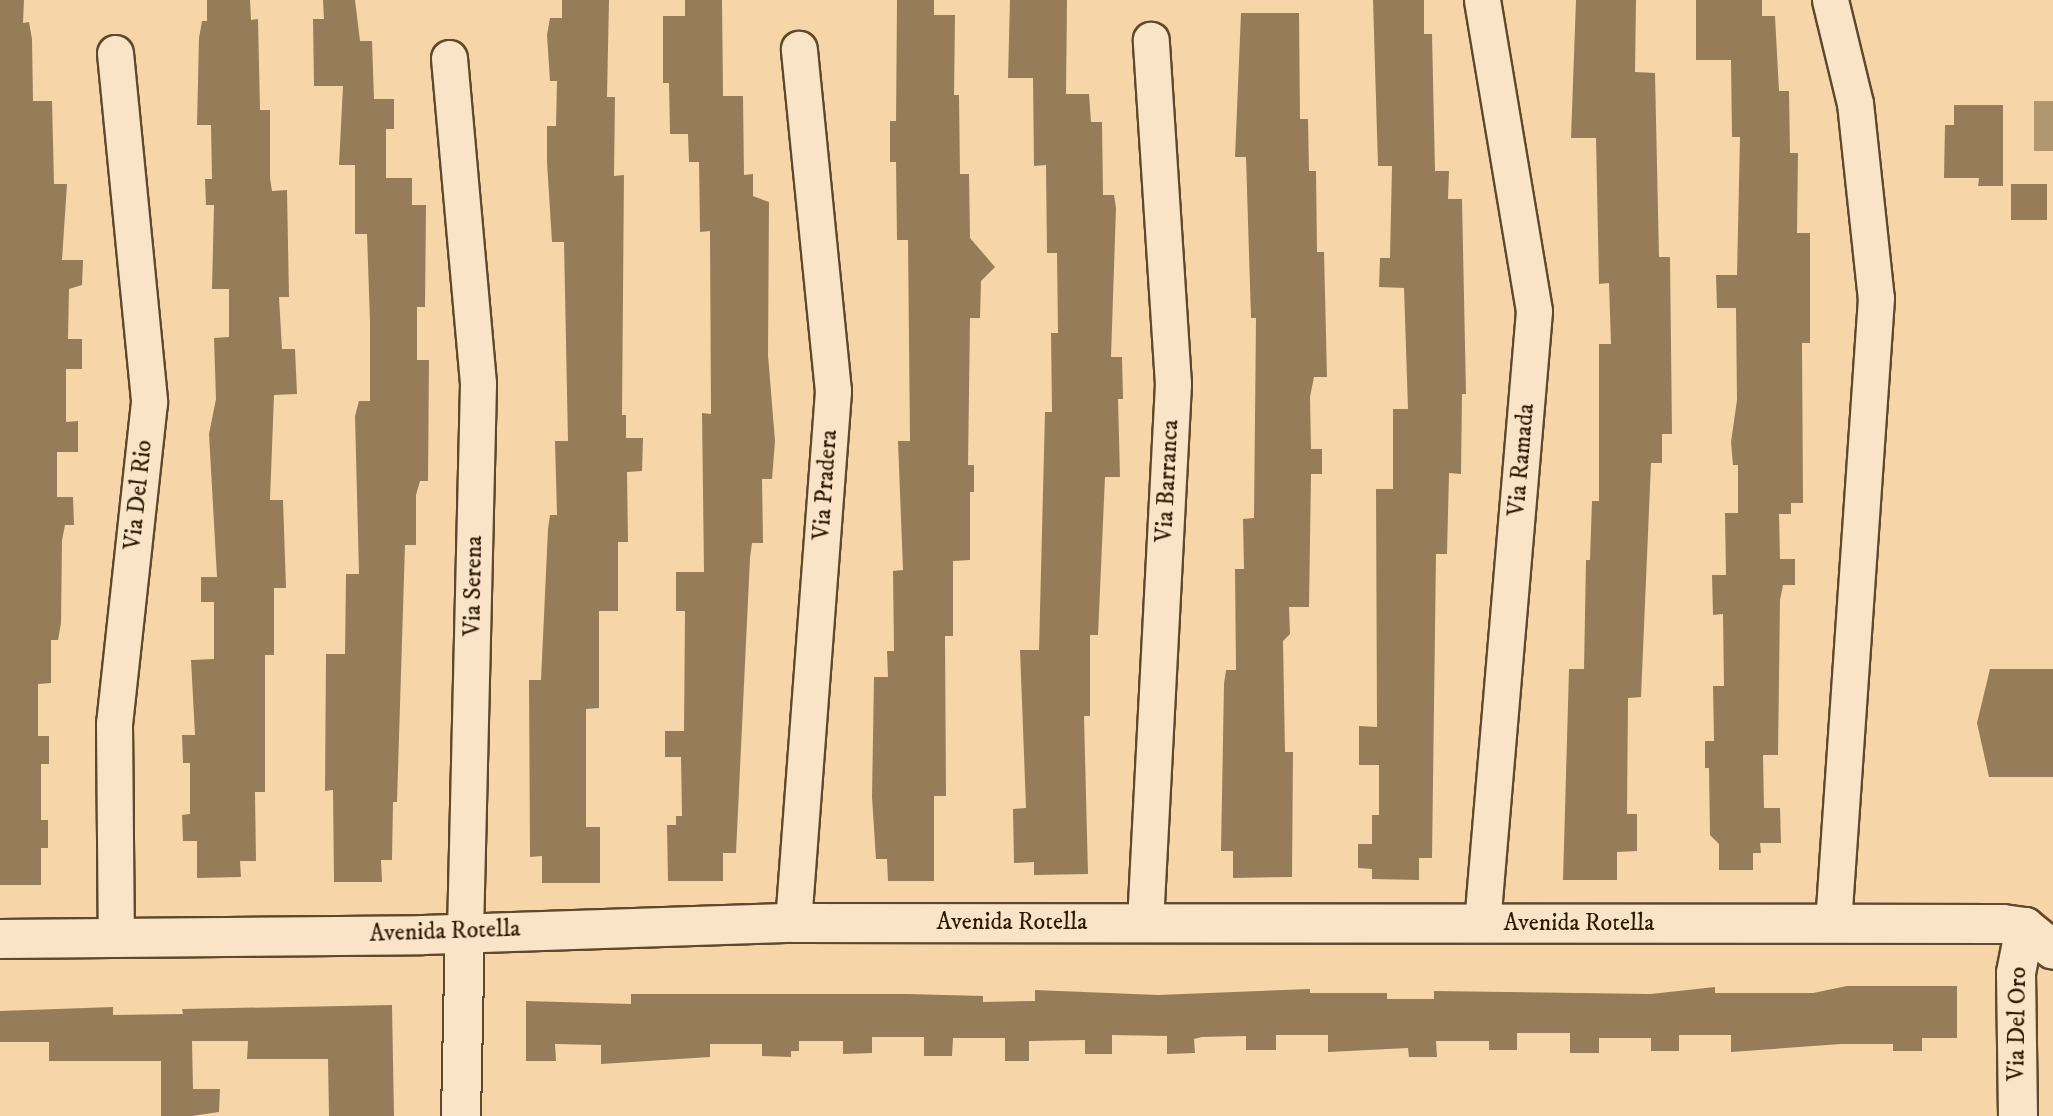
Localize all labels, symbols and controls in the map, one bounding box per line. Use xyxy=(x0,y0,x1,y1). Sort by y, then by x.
street label: Via Ramada xyxy=(1503,402,1541,518)
street label: Via Barranca xyxy=(1150,419,1186,543)
street label: Via Pradera xyxy=(808,429,844,541)
street label: Via Del Rio xyxy=(119,439,159,551)
street label: Via Serena xyxy=(459,535,489,637)
street label: Avenida Rotella xyxy=(936,909,1088,937)
street label: Avenida Rotella xyxy=(1503,910,1655,938)
street label: Avenida Rotella xyxy=(369,915,521,949)
street label: Via Del Oro xyxy=(2003,967,2033,1081)

